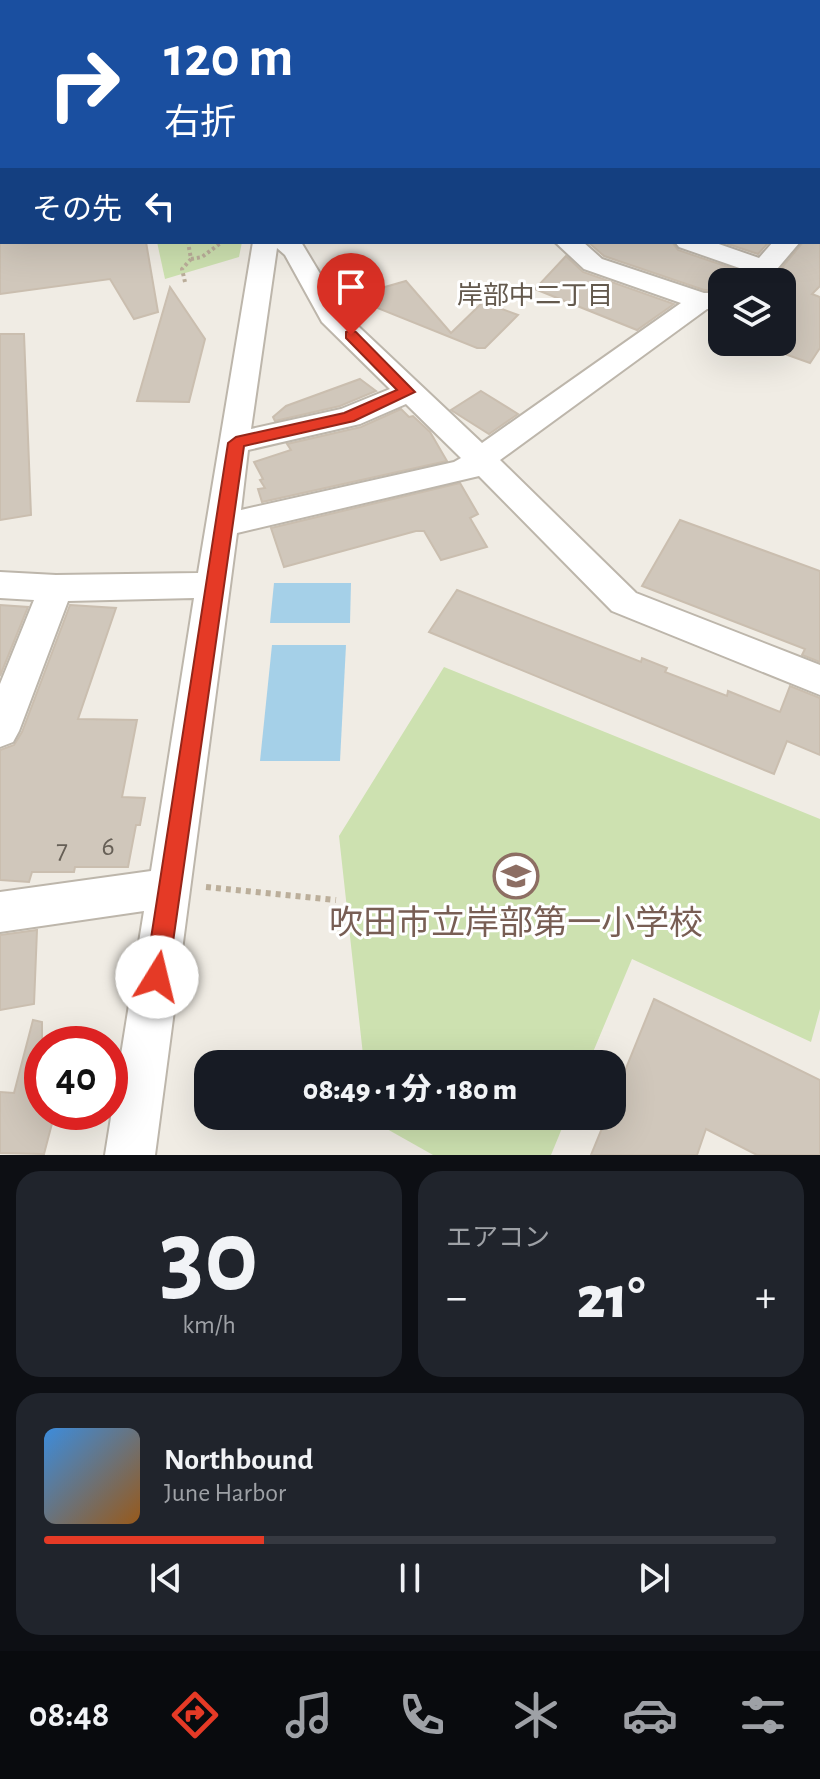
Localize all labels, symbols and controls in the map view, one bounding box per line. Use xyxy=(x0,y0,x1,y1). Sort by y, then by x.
text: 120 m xyxy=(164,30,293,86)
icon: right xyxy=(32,32,136,136)
text: 右折 xyxy=(164,105,236,141)
icon: left xyxy=(138,184,182,228)
text: その先 xyxy=(32,195,122,225)
pin xyxy=(317,253,385,335)
icon: arrive xyxy=(329,265,373,309)
map controls xyxy=(708,268,796,356)
button: layers xyxy=(708,268,796,356)
district label: 岸部中二丁目 xyxy=(457,281,613,309)
house number: 6 xyxy=(101,833,115,861)
house number: 7 xyxy=(56,836,68,864)
school or university icon: 吹田市立岸部第一小学校 xyxy=(492,852,540,900)
place label: 吹田市立岸部第一小学校 xyxy=(329,905,703,941)
position arrow xyxy=(115,935,199,1019)
speed limit sign: 40 xyxy=(24,1026,128,1130)
text: 08:49 · 1 分 · 180 m xyxy=(303,1075,517,1105)
text: 30 xyxy=(159,1206,259,1310)
text: エアコン xyxy=(446,1225,550,1251)
text: 21° xyxy=(577,1269,645,1329)
text: − xyxy=(446,1276,467,1320)
text: + xyxy=(755,1276,776,1320)
text: km/h xyxy=(182,1312,236,1338)
text: Northbound xyxy=(164,1445,313,1475)
text: June Harbor xyxy=(164,1480,286,1506)
icon: previous xyxy=(144,1556,188,1600)
icon: pause xyxy=(388,1556,432,1600)
icon: next xyxy=(632,1556,676,1600)
icon: directions xyxy=(167,1687,223,1743)
icon: music xyxy=(281,1687,337,1743)
icon: phone xyxy=(394,1687,450,1743)
icon: climate xyxy=(508,1687,564,1743)
icon: car xyxy=(622,1687,678,1743)
icon: filters xyxy=(735,1687,791,1743)
text: 08:48 xyxy=(29,1697,109,1733)

